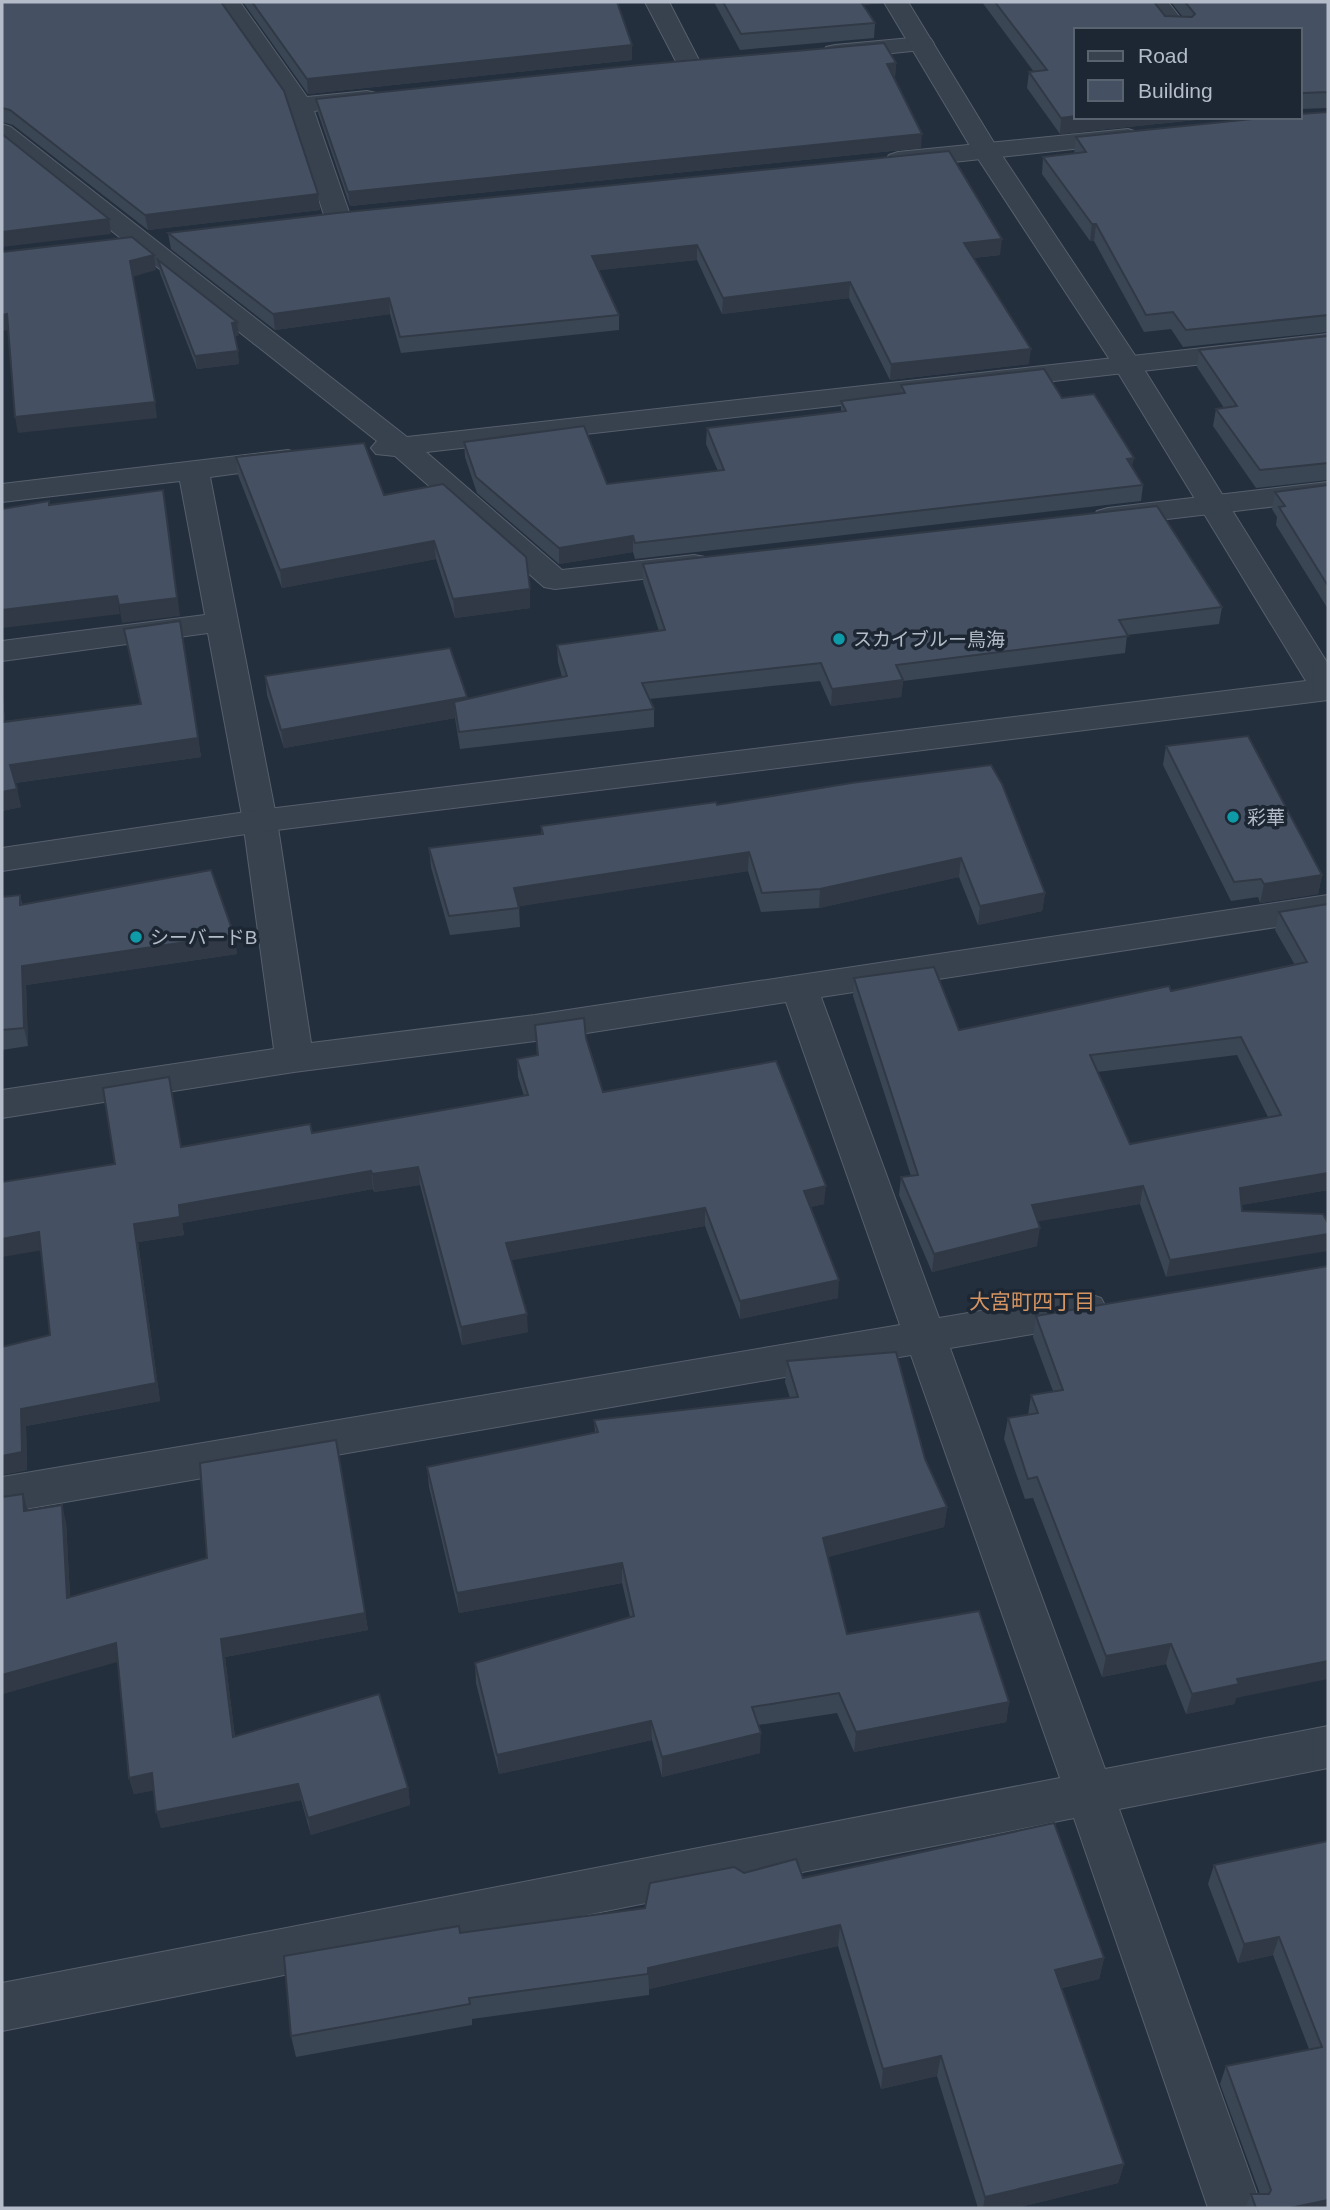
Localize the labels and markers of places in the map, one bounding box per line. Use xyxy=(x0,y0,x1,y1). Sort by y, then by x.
place label: スカイブルー鳥海 xyxy=(853,629,1005,650)
marker: スカイブルー鳥海 xyxy=(831,631,847,647)
place label: 彩華 xyxy=(1247,807,1285,828)
marker: 彩華 xyxy=(1225,809,1241,825)
place label: シーバードB xyxy=(150,927,257,948)
marker: シーバードB xyxy=(128,929,144,945)

